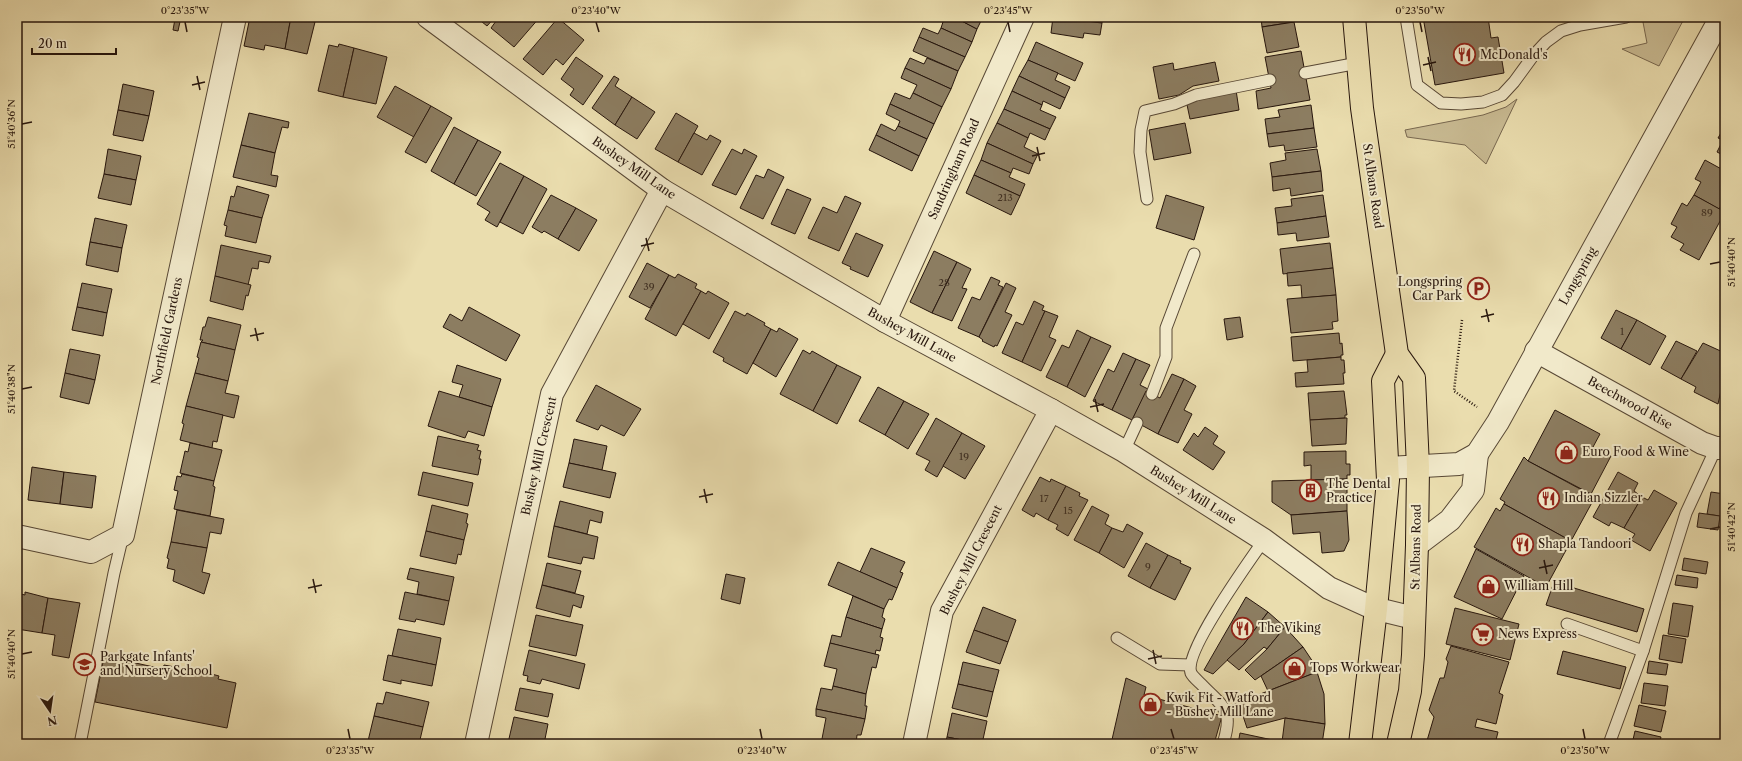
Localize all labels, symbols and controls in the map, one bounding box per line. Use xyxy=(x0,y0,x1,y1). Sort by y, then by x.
text: 0°23'35"W xyxy=(161,4,210,17)
text: 0°23'40"W xyxy=(571,4,622,17)
text: 0°23'45"W xyxy=(984,4,1033,17)
text: 0°23'50"W xyxy=(1395,4,1446,17)
scale bar xyxy=(32,30,116,56)
text: 20 m xyxy=(38,36,67,51)
restaurant icon: McDonald's xyxy=(1452,42,1478,68)
place label: McDonald's xyxy=(1480,47,1548,62)
text: 51°40'36"N xyxy=(5,99,18,149)
street label: Sandringham Road xyxy=(925,115,983,222)
street label: Bushey Mill Lane xyxy=(589,133,679,202)
street label: St Albans Road xyxy=(1360,142,1387,230)
house number: 213 xyxy=(997,191,1013,204)
house number: 89 xyxy=(1701,206,1713,219)
text: 51°40'40"N xyxy=(1725,237,1738,287)
street label: Longspring xyxy=(1555,243,1600,307)
place label: Longspring Car Park xyxy=(1398,274,1463,303)
street label: Northfield Gardens xyxy=(148,276,185,386)
house number: 28 xyxy=(938,276,950,289)
parking icon: Longspring Car Park xyxy=(1465,276,1491,302)
house number: 39 xyxy=(643,280,655,293)
street label: Bushey Mill Lane xyxy=(865,304,959,365)
house number: 1 xyxy=(1620,325,1625,338)
text: 51°40'38"N xyxy=(5,364,18,414)
street label: Beechwood Rise xyxy=(1585,373,1675,432)
street label: Bushey Mill Crescent xyxy=(518,394,560,517)
shop icon: Euro Food & Wine xyxy=(1554,439,1580,465)
place label: Euro Food & Wine xyxy=(1582,444,1689,459)
house number: 19 xyxy=(959,450,969,463)
street label: Bushey Mill Lane xyxy=(1147,462,1239,527)
place label: The Dental Practice xyxy=(1326,476,1391,505)
building icon: The Dental Practice xyxy=(1297,478,1323,504)
restaurant icon: Indian Sizzler xyxy=(1535,485,1561,511)
place label: Indian Sizzler xyxy=(1564,490,1643,505)
house number: 17 xyxy=(1039,492,1049,505)
street label: Bushey Mill Crescent xyxy=(936,502,1005,617)
text: 51°40'42"N xyxy=(1725,502,1738,552)
street label: St Albans Road xyxy=(1407,503,1424,590)
house number: 15 xyxy=(1063,504,1073,517)
restaurant icon: Shapla Tandoori xyxy=(1510,531,1536,557)
place label: Shapla Tandoori xyxy=(1538,536,1632,551)
house number: 9 xyxy=(1145,560,1151,573)
shop icon: William Hill xyxy=(1476,573,1502,599)
place label: William Hill xyxy=(1503,578,1574,593)
restaurant icon: The Viking xyxy=(1229,615,1255,641)
place label: The Viking xyxy=(1258,620,1321,635)
supermarket icon: News Express xyxy=(1469,621,1495,647)
place label: News Express xyxy=(1498,626,1577,641)
text: 51°40'40"N xyxy=(5,629,18,679)
place label: Parkgate Infants' and Nursery School xyxy=(100,649,213,678)
school or university icon: Parkgate Infants' and Nursery School xyxy=(71,651,97,677)
shop icon: Tops Workwear xyxy=(1281,655,1307,681)
place label: Tops Workwear xyxy=(1310,660,1399,675)
place label: Kwik Fit - Watford - Bushey Mill Lane xyxy=(1166,690,1274,719)
north arrow xyxy=(30,691,70,731)
shop icon: Kwik Fit - Watford - Bushey Mill Lane xyxy=(1138,692,1164,718)
text: N xyxy=(46,713,58,729)
text: 0°23'35"W xyxy=(326,744,375,757)
text: 0°23'40"W xyxy=(737,744,788,757)
text: 0°23'45"W xyxy=(1150,744,1199,757)
text: 0°23'50"W xyxy=(1560,744,1611,757)

